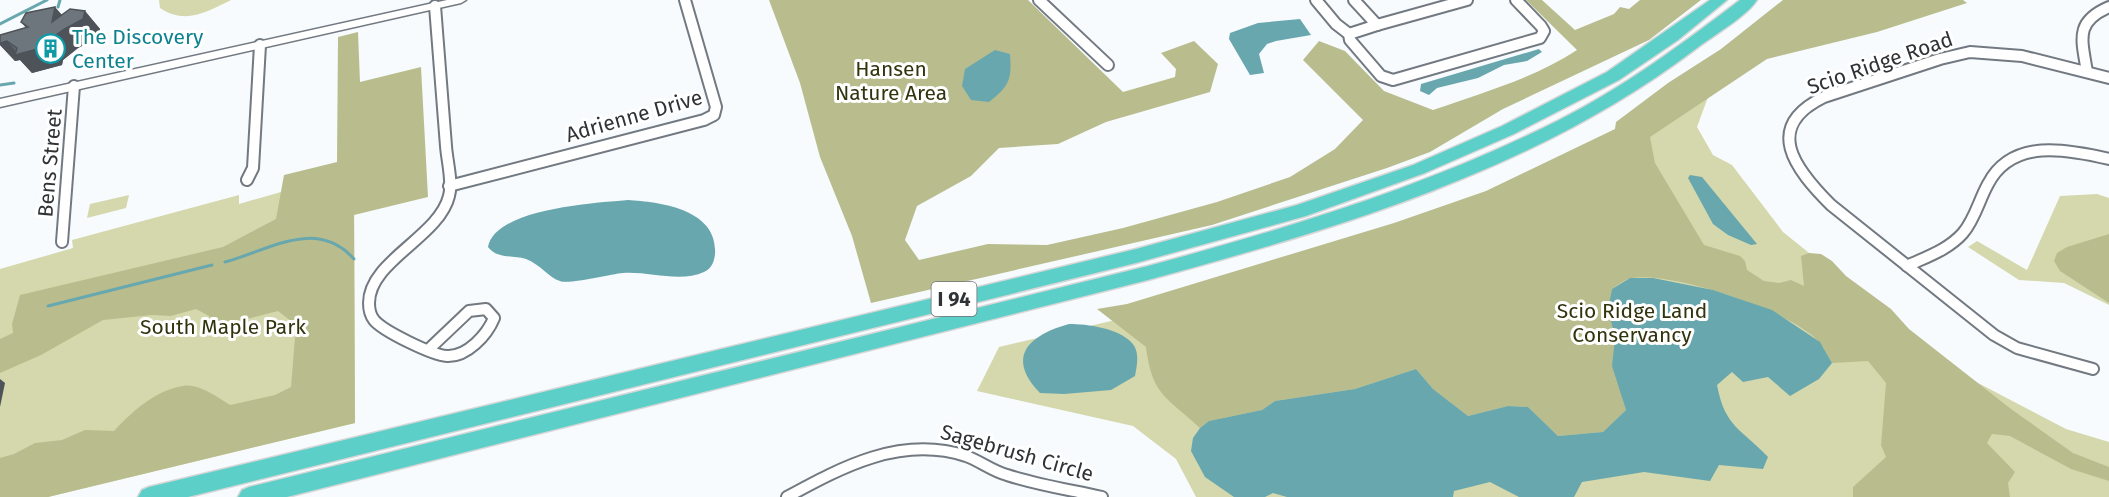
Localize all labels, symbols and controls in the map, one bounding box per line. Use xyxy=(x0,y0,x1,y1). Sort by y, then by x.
place label: The Discovery Center xyxy=(72,24,204,74)
street label: Scio Ridge Road xyxy=(1804,26,1956,100)
building icon: The Discovery Center xyxy=(35,33,67,65)
park label: Hansen Nature Area xyxy=(835,56,947,106)
street label: Adrienne Drive xyxy=(563,84,705,148)
street label: Bens Street xyxy=(32,107,68,218)
road number: I 94 xyxy=(932,282,976,316)
park label: Scio Ridge Land Conservancy xyxy=(1557,298,1707,348)
park label: South Maple Park xyxy=(140,314,306,340)
street label: Sagebrush Circle xyxy=(938,419,1096,487)

